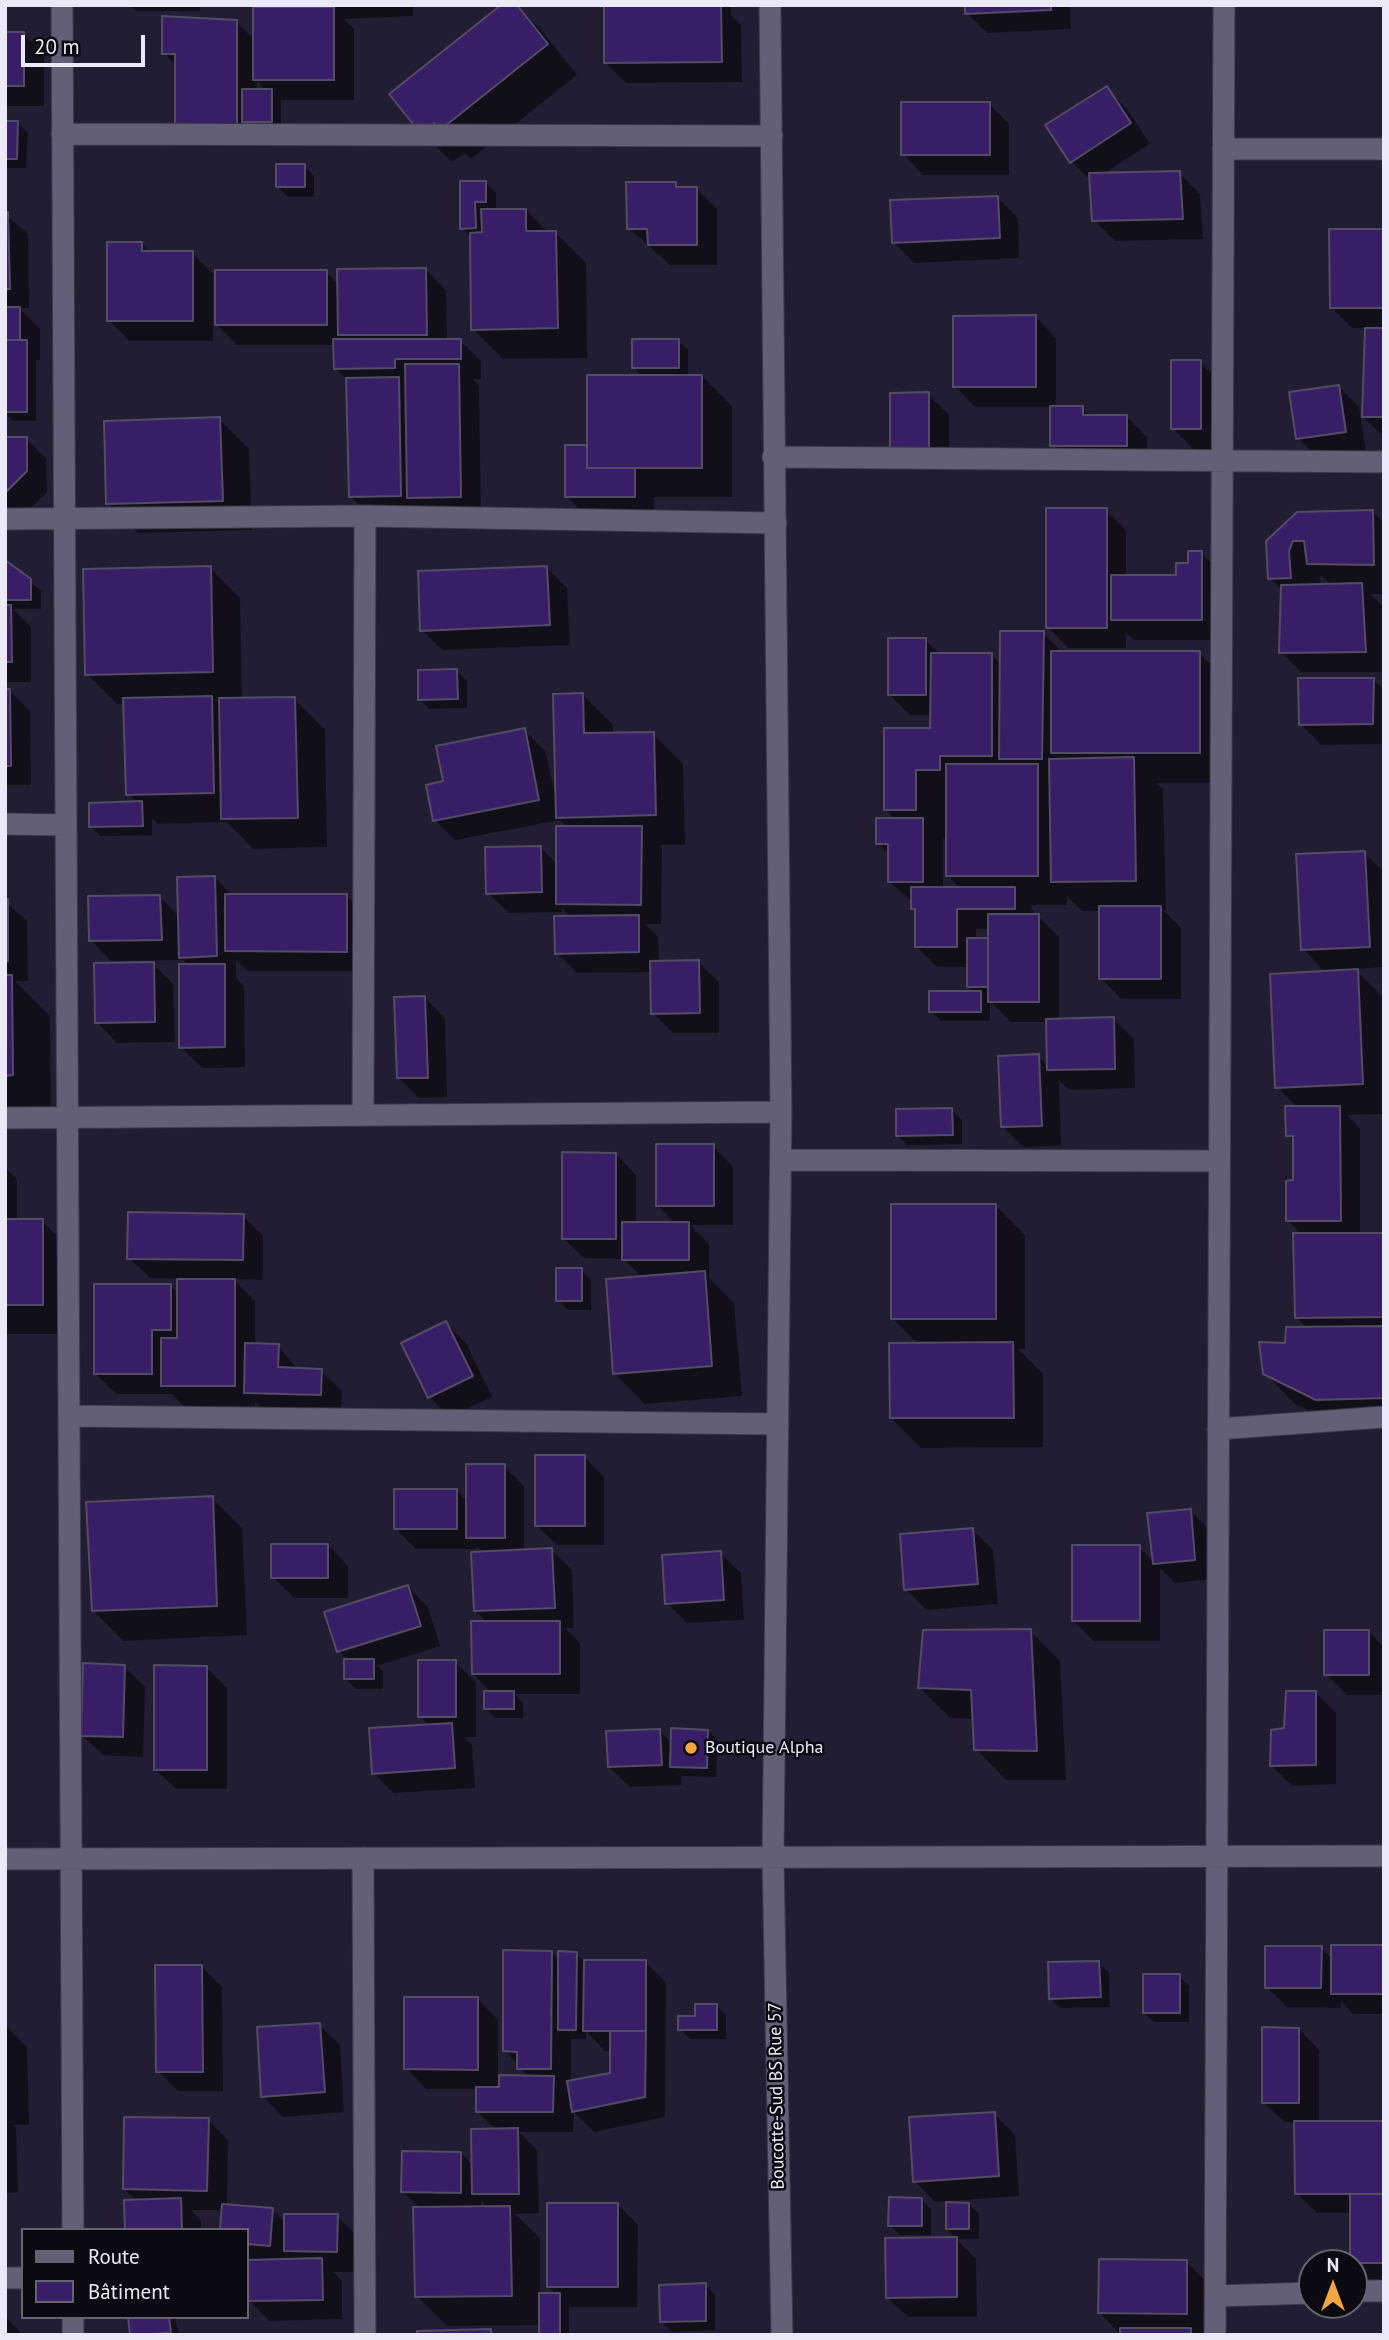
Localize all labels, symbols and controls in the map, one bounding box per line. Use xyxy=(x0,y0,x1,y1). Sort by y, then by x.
scale bar xyxy=(24,21,149,65)
text: 20 m xyxy=(34,33,80,60)
place label: Boutique Alpha xyxy=(705,1737,823,1759)
marker: Boutique Alpha xyxy=(683,1740,699,1756)
street label: Boucotte-Sud BS Rue 57 xyxy=(765,2002,789,2190)
legend xyxy=(21,2228,248,2319)
text: Route xyxy=(88,2243,140,2270)
north arrow xyxy=(1298,2249,1368,2319)
text: N xyxy=(1327,2253,1339,2277)
text: Bâtiment xyxy=(88,2278,170,2305)

